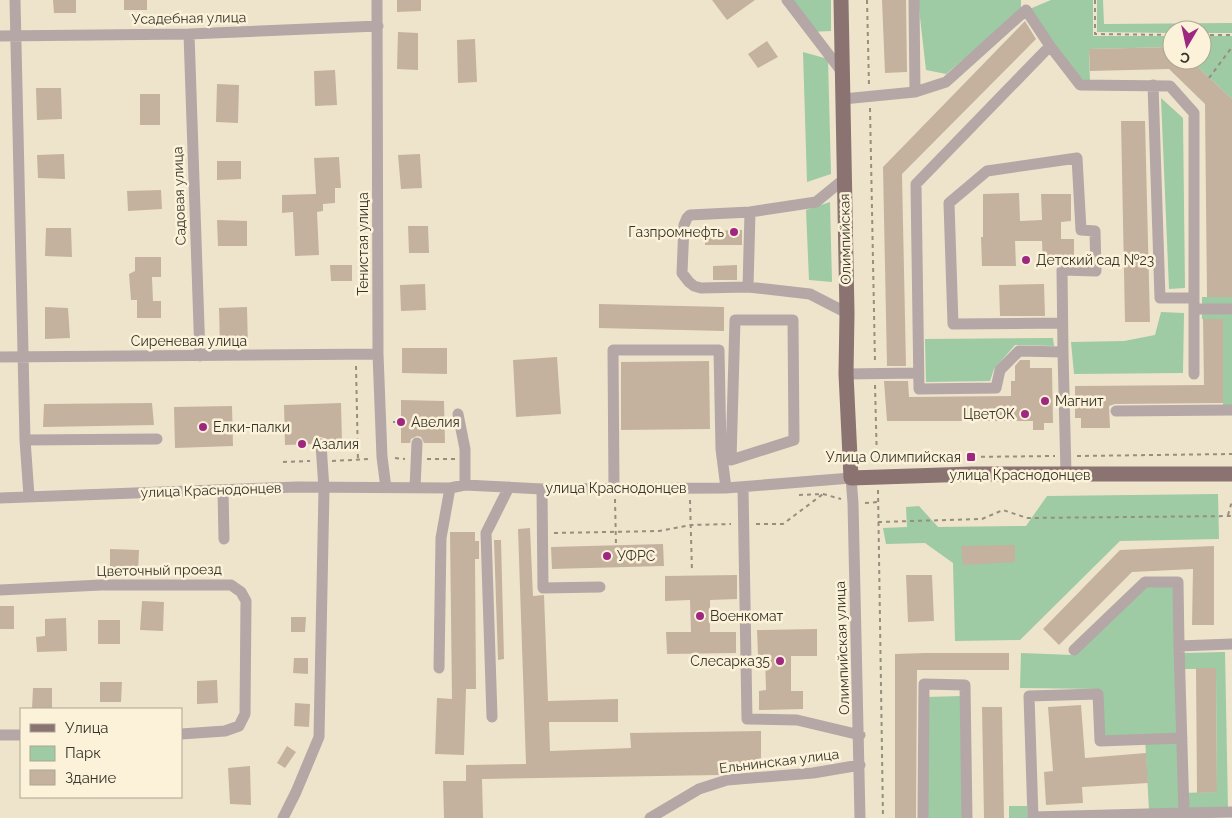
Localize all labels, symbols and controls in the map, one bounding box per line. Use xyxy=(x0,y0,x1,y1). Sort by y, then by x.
street label: Усадебная улица xyxy=(132,9,246,27)
north arrow xyxy=(1162,20,1212,70)
text: С xyxy=(1179,49,1191,66)
street label: Садовая улица xyxy=(169,146,189,246)
street label: Тенистая улица xyxy=(355,192,371,296)
street label: Олимпийская xyxy=(836,193,854,285)
place label: Газпромнефть xyxy=(628,224,724,240)
marker: Газпромнефть xyxy=(728,226,740,238)
place label: Детский сад №23 xyxy=(1036,252,1154,268)
marker: Детский сад №23 xyxy=(1020,254,1032,266)
street label: Сиреневая улица xyxy=(131,333,247,349)
place label: Магнит xyxy=(1055,393,1104,409)
marker: Магнит xyxy=(1039,395,1051,407)
place label: ЦветОК xyxy=(963,406,1015,422)
marker: ЦветОК xyxy=(1019,408,1031,420)
place label: Авелия xyxy=(411,414,460,430)
marker: Авелия xyxy=(395,416,407,428)
place label: Елки-палки xyxy=(213,419,290,435)
marker: Елки-палки xyxy=(197,421,209,433)
place label: Азалия xyxy=(312,436,359,452)
marker: Азалия xyxy=(296,438,308,450)
place label: Улица Олимпийская xyxy=(826,449,961,465)
marker: Улица Олимпийская xyxy=(965,451,977,463)
street label: улица Краснодонцев xyxy=(950,467,1090,483)
street label: улица Краснодонцев xyxy=(140,480,282,500)
street label: улица Краснодонцев xyxy=(546,480,686,496)
place label: УФРС xyxy=(617,548,656,564)
marker: УФРС xyxy=(601,550,613,562)
street label: Цветочный проезд xyxy=(96,561,222,579)
street label: Олимпийская улица xyxy=(832,581,852,715)
place label: Военкомат xyxy=(710,608,784,624)
marker: Военкомат xyxy=(694,610,706,622)
place label: Слесарка35 xyxy=(690,653,770,669)
marker: Слесарка35 xyxy=(774,655,786,667)
legend xyxy=(20,708,182,798)
text: Улица xyxy=(65,719,109,737)
text: Парк xyxy=(65,744,101,762)
street label: Ельнинская улица xyxy=(718,746,840,776)
text: Здание xyxy=(65,769,117,787)

